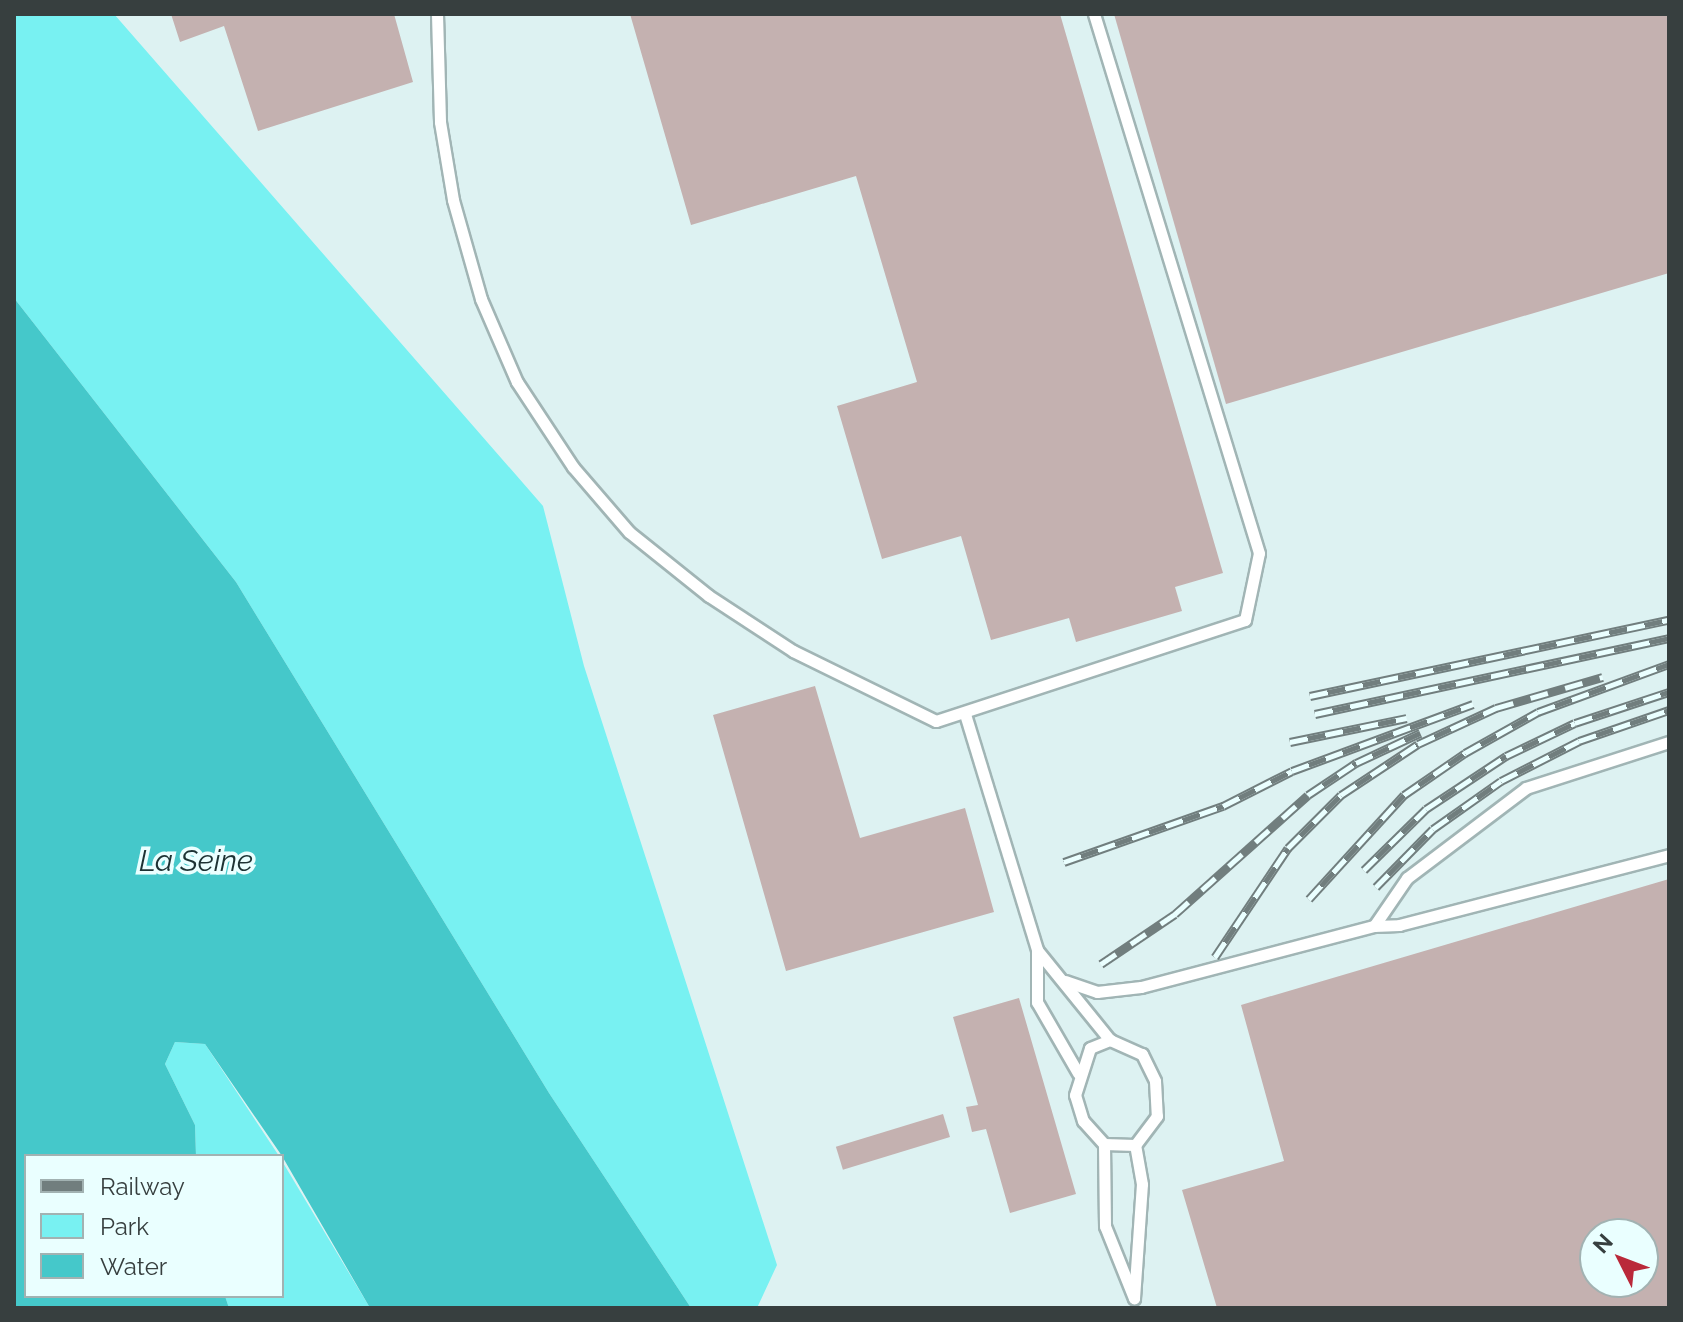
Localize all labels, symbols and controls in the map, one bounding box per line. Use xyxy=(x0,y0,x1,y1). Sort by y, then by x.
water label: La Seine xyxy=(139,843,253,879)
legend xyxy=(24,1154,284,1298)
text: Railway xyxy=(100,1172,185,1201)
text: Park xyxy=(100,1212,149,1241)
north arrow xyxy=(1579,1218,1659,1298)
text: N xyxy=(1587,1228,1618,1258)
text: Water xyxy=(100,1252,167,1281)

